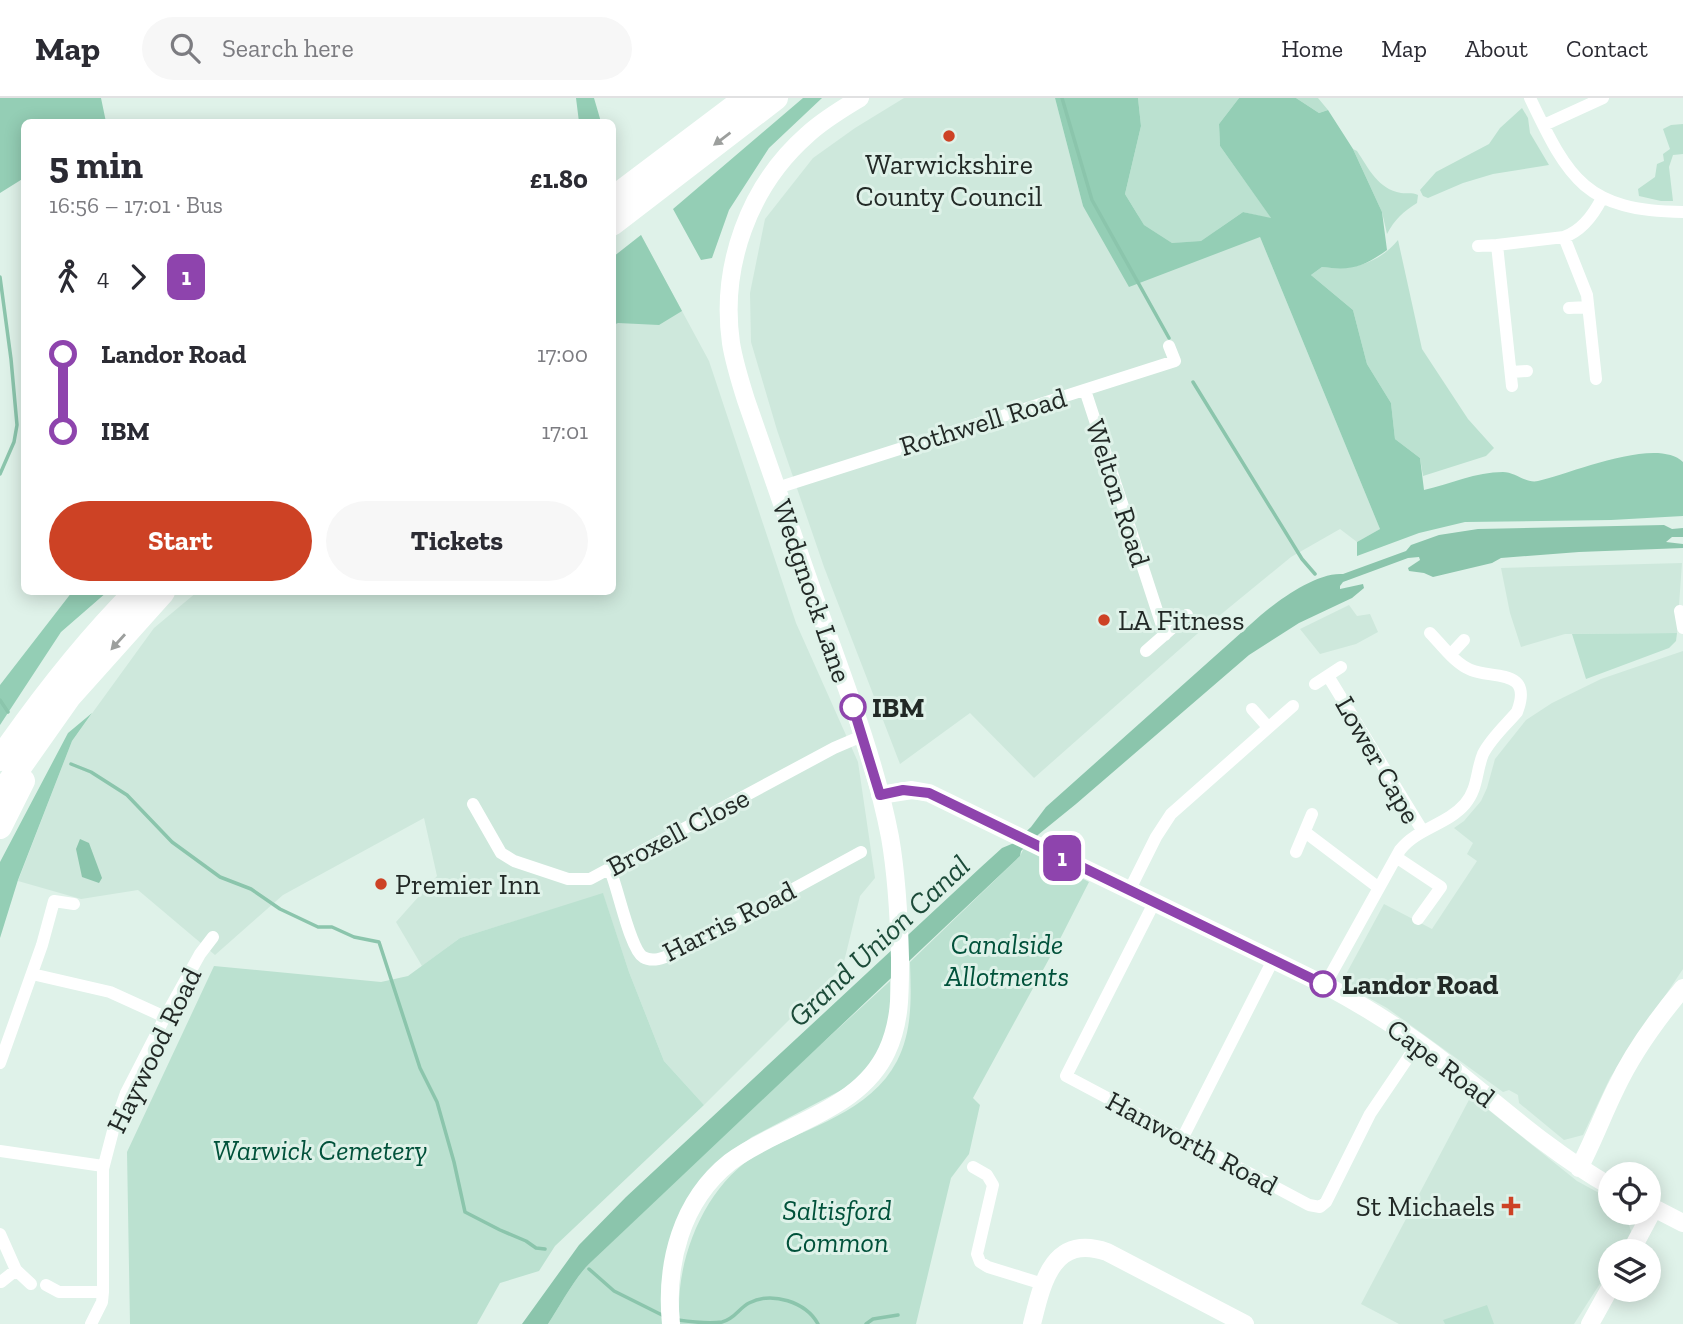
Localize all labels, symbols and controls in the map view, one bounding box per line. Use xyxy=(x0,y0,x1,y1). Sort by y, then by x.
search box xyxy=(142,17,632,80)
text: Map xyxy=(35,29,100,68)
icon: search xyxy=(166,29,204,67)
text: Search here xyxy=(222,32,354,64)
text: Home xyxy=(1281,34,1343,63)
text: Map xyxy=(1381,34,1427,63)
text: About xyxy=(1465,34,1528,63)
text: Contact xyxy=(1566,34,1648,63)
marker: Warwickshire County Council xyxy=(941,128,957,144)
one-way arrow xyxy=(713,132,731,146)
text: 5 min xyxy=(49,142,143,188)
place label: Warwickshire County Council xyxy=(855,148,1043,213)
text: £1.80 xyxy=(530,163,588,195)
text: 16:56 – 17:01 · Bus xyxy=(49,191,223,219)
icon: walk xyxy=(49,258,87,296)
icon: forward xyxy=(119,258,157,296)
text: 1 xyxy=(181,262,191,291)
text: 4 xyxy=(97,263,109,291)
text: Landor Road xyxy=(101,338,246,370)
text: 17:00 xyxy=(537,340,588,368)
street label: Rothwell Road xyxy=(896,381,1070,463)
text: IBM xyxy=(101,415,150,447)
street label: Welton Road xyxy=(1079,415,1157,571)
text: 17:01 xyxy=(541,417,588,445)
street label: Wedgnock Lane xyxy=(765,495,859,687)
button: Start xyxy=(49,501,312,581)
button: Tickets xyxy=(326,501,588,581)
place label: LA Fitness xyxy=(1118,604,1244,637)
marker: LA Fitness xyxy=(1096,612,1112,628)
one-way arrow xyxy=(110,634,126,651)
street label: Lower Cape xyxy=(1328,690,1428,830)
place label: IBM xyxy=(872,691,924,724)
marker: IBM xyxy=(840,694,866,720)
street label: Broxell Close xyxy=(601,781,755,883)
line badge: 1 xyxy=(1039,835,1085,881)
text: 1 xyxy=(1057,843,1067,872)
water label: Grand Union Canal xyxy=(781,848,977,1034)
place label: Premier Inn xyxy=(395,868,540,901)
street label: Harris Road xyxy=(657,873,801,969)
marker: Premier Inn xyxy=(373,876,389,892)
park label: Canalside Allotments xyxy=(944,928,1069,993)
street label: Haywood Road xyxy=(100,962,208,1138)
place label: Landor Road xyxy=(1342,968,1499,1001)
marker: Landor Road xyxy=(1310,971,1336,997)
street label: Cape Road xyxy=(1380,1012,1502,1114)
street label: Hanworth Road xyxy=(1101,1084,1283,1202)
park label: Warwick Cemetery xyxy=(213,1134,427,1167)
map controls xyxy=(1598,1162,1661,1302)
button: locate xyxy=(1598,1162,1661,1225)
place label: St Michaels xyxy=(1356,1190,1495,1223)
park label: Saltisford Common xyxy=(782,1194,892,1259)
marker: St Michaels xyxy=(1501,1196,1521,1216)
button: layers xyxy=(1598,1239,1661,1302)

